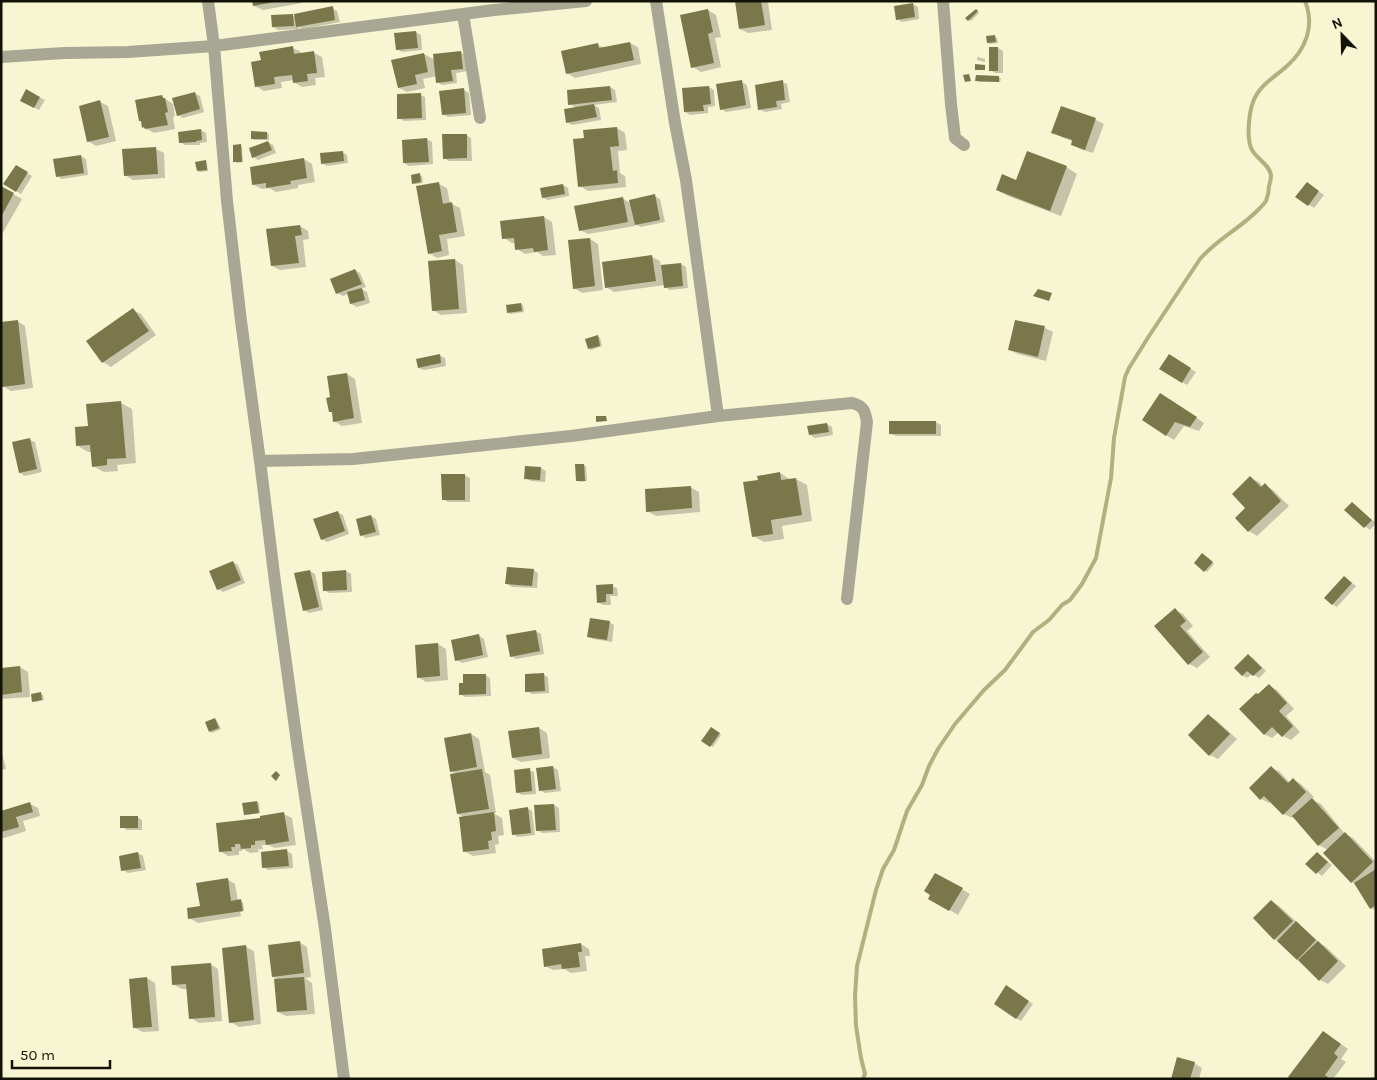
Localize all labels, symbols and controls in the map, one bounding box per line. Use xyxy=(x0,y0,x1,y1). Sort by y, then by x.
north arrow xyxy=(1317,10,1367,60)
text: N xyxy=(1329,14,1345,33)
scale bar xyxy=(12,1038,110,1070)
text: 50 m xyxy=(20,1046,55,1064)

